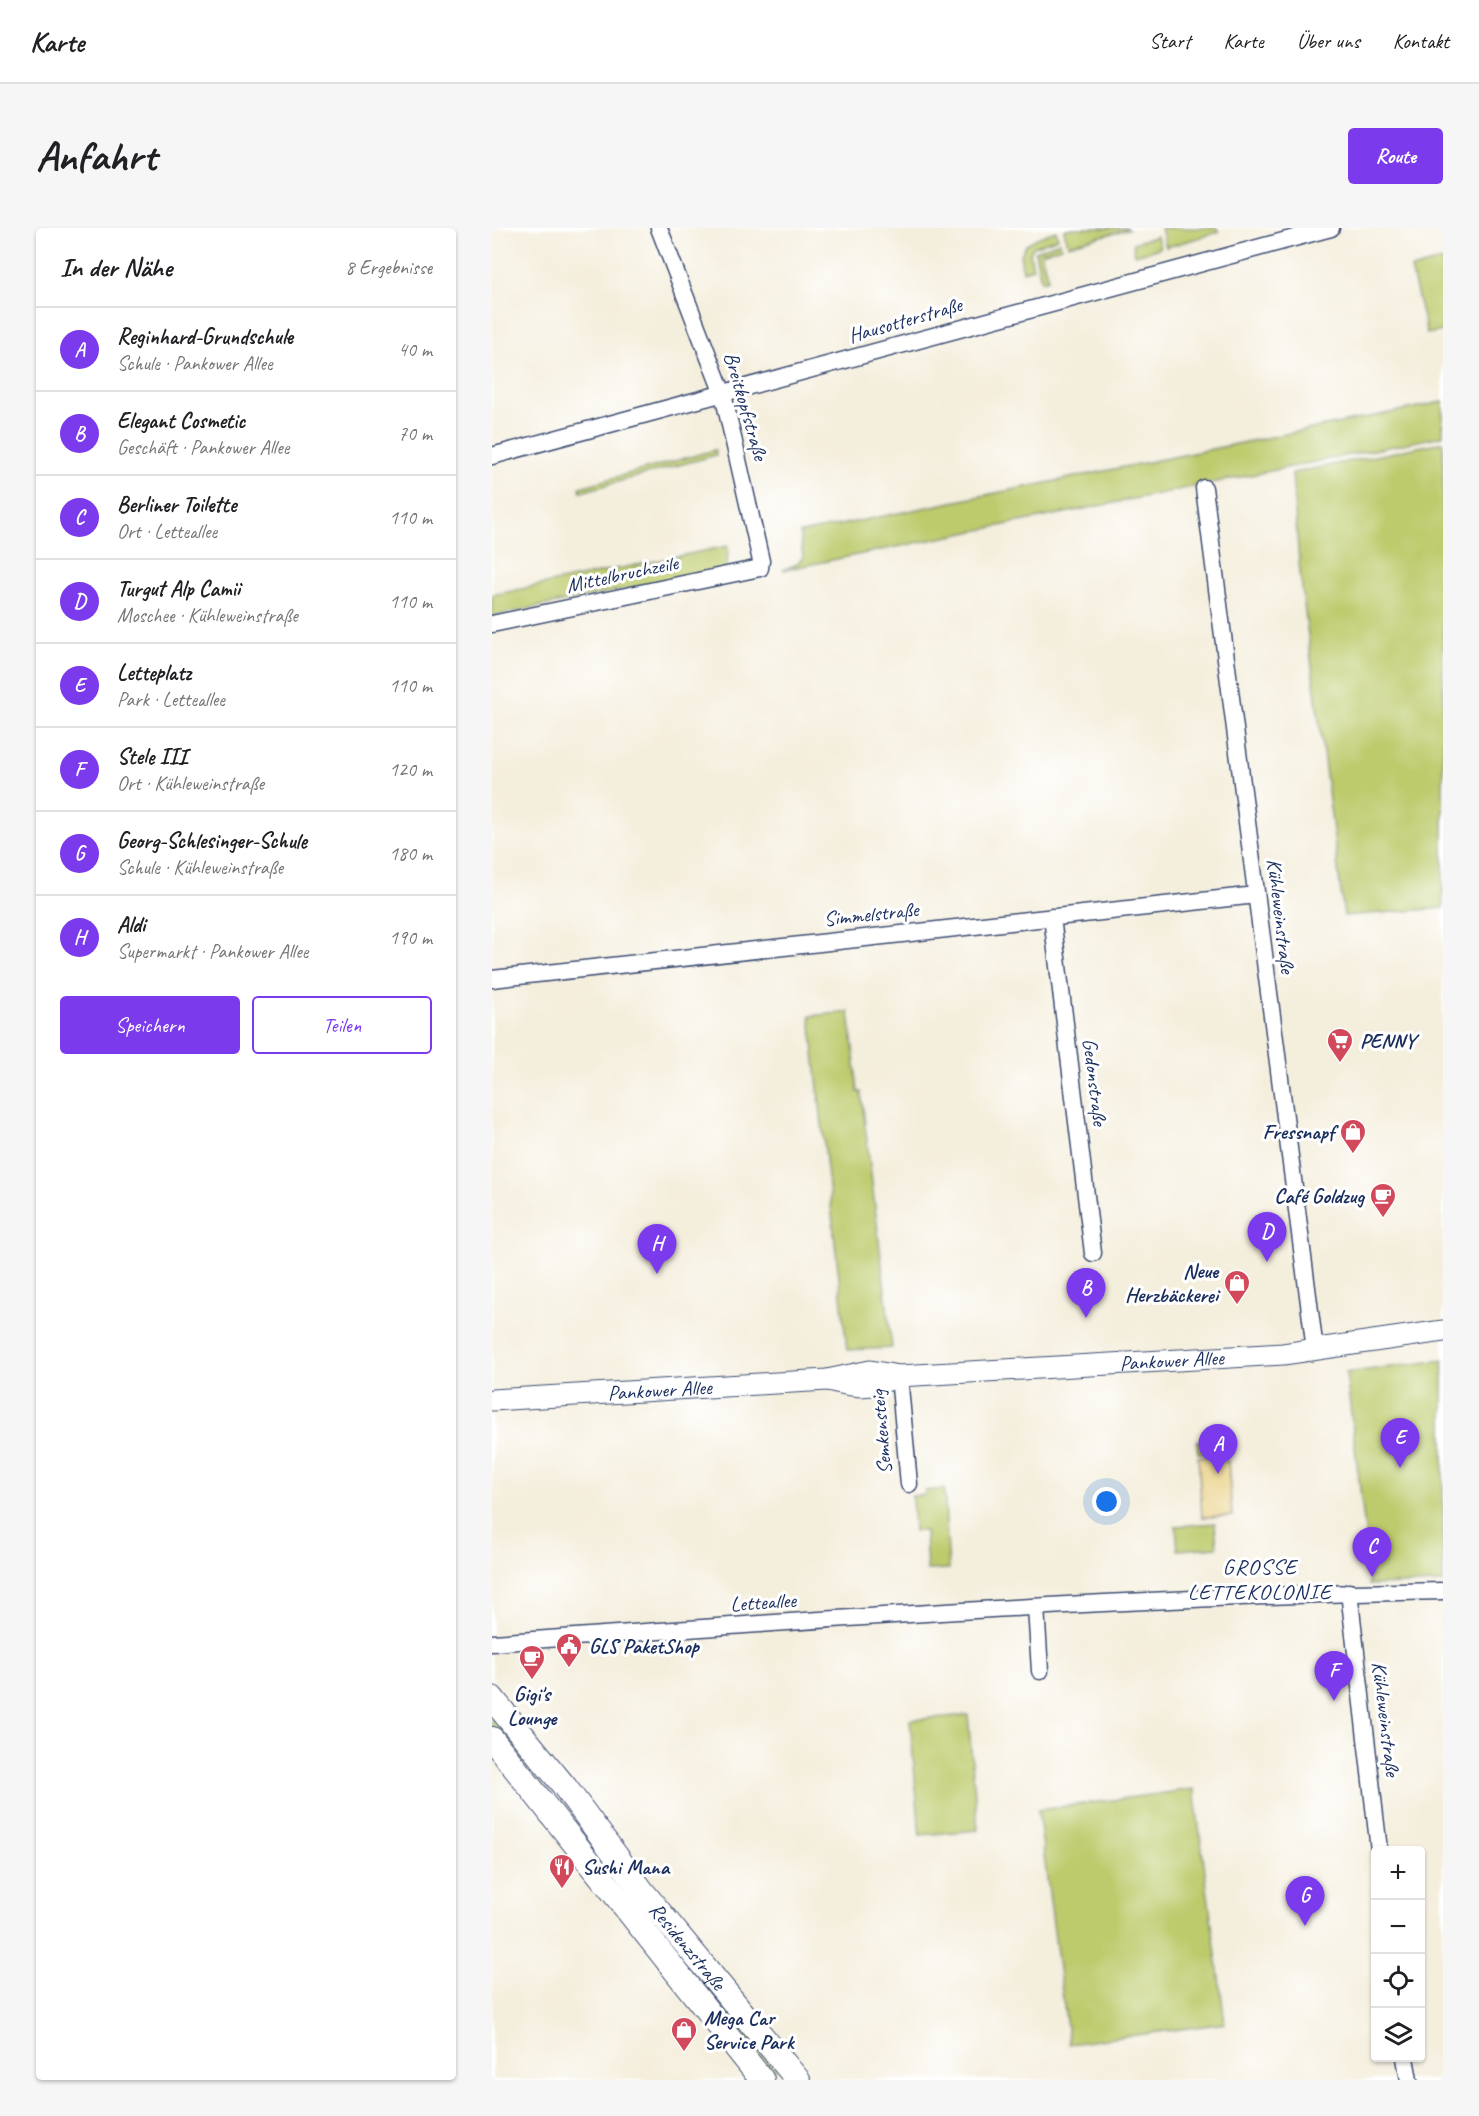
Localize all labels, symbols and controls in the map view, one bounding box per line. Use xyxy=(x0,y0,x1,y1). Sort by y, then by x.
text: Karte xyxy=(30,24,84,59)
text: Start xyxy=(1149,28,1190,54)
text: Karte xyxy=(1223,28,1264,54)
text: Über uns xyxy=(1297,28,1360,54)
text: Kontakt xyxy=(1393,28,1449,54)
button: Route xyxy=(1348,128,1443,184)
text: Anfahrt xyxy=(36,130,156,183)
text: In der Nähe xyxy=(60,251,172,284)
text: 8 Ergebnisse xyxy=(345,255,432,280)
street label: Hausotterstraße xyxy=(845,291,967,349)
text: Reginhard-Grundschule xyxy=(117,323,293,351)
text: A xyxy=(74,337,85,362)
text: 40 m xyxy=(398,337,432,362)
street label: Breitkopfstraße xyxy=(718,349,774,465)
text: Schule · Pankower Allee xyxy=(117,351,272,376)
text: Elegant Cosmetic xyxy=(117,407,245,435)
text: B xyxy=(74,421,85,446)
text: 70 m xyxy=(398,421,432,446)
text: Geschäft · Pankower Allee xyxy=(117,435,289,460)
text: Berliner Toilette xyxy=(117,491,236,519)
text: C xyxy=(75,505,84,530)
text: 110 m xyxy=(389,505,432,530)
text: Ort · Letteallee xyxy=(117,519,217,544)
street label: Mittelbruchzeile xyxy=(564,549,681,598)
text: Turgut Alp Camii xyxy=(117,575,240,603)
text: D xyxy=(74,589,85,614)
text: 110 m xyxy=(389,589,432,614)
text: Moschee · Kühleweinstraße xyxy=(117,603,298,628)
text: Letteplatz xyxy=(117,659,191,687)
text: E xyxy=(74,673,85,698)
text: 110 m xyxy=(389,673,432,698)
text: Park · Letteallee xyxy=(117,687,225,712)
text: Stele III xyxy=(117,743,187,771)
text: F xyxy=(75,757,84,782)
text: 120 m xyxy=(389,757,432,782)
text: Ort · Kühleweinstraße xyxy=(117,771,264,796)
text: Georg-Schlesinger-Schule xyxy=(117,827,307,855)
text: G xyxy=(75,841,84,866)
text: 180 m xyxy=(389,841,432,866)
text: Schule · Kühleweinstraße xyxy=(117,855,283,880)
street label: Kühleweinstraße xyxy=(1261,857,1301,977)
street label: Simmelstraße xyxy=(822,896,922,932)
text: Aldi xyxy=(117,911,145,939)
text: H xyxy=(74,925,85,950)
text: 190 m xyxy=(389,925,432,950)
text: Supermarkt · Pankower Allee xyxy=(117,939,308,964)
button: Speichern xyxy=(60,996,240,1054)
button: Teilen xyxy=(252,996,432,1054)
supermarket icon: PENNY xyxy=(1325,1026,1355,1064)
place label: PENNY xyxy=(1360,1028,1420,1054)
street label: Gedonstraße xyxy=(1077,1037,1114,1129)
shop icon: Fressnapf xyxy=(1338,1117,1368,1155)
place label: Fressnapf xyxy=(1263,1119,1340,1145)
cafe icon: Café Goldzug xyxy=(1368,1181,1398,1219)
place label: Café Goldzug xyxy=(1274,1183,1365,1209)
pin: D xyxy=(1248,1212,1286,1262)
pin: H xyxy=(638,1224,676,1274)
place label: Neue Herzbäckerei xyxy=(1125,1258,1221,1308)
pin: B xyxy=(1066,1268,1106,1318)
shop icon: Neue Herzbäckerei xyxy=(1222,1268,1252,1306)
street label: Pankower Allee xyxy=(1119,1344,1226,1376)
street label: Pankower Allee xyxy=(607,1374,714,1406)
street label: Semkensteig xyxy=(864,1387,898,1475)
pin: E xyxy=(1380,1418,1420,1468)
pin: A xyxy=(1198,1424,1238,1474)
your location xyxy=(1092,1487,1121,1516)
pin: C xyxy=(1352,1528,1392,1577)
district label: GROSSE LETTEKOLONIE xyxy=(1188,1553,1334,1606)
street label: Letteallee xyxy=(729,1587,798,1617)
public building icon: GLS PaketShop xyxy=(554,1631,584,1669)
place label: GLS PaketShop xyxy=(589,1633,701,1659)
cafe icon: Gigi's Lounge xyxy=(517,1643,547,1681)
pin: F xyxy=(1314,1652,1354,1701)
street label: Kühleweinstraße xyxy=(1366,1660,1406,1780)
place label: Gigi's Lounge xyxy=(508,1681,558,1731)
map controls xyxy=(1371,1846,1425,2062)
button: + xyxy=(1371,1846,1425,1900)
restaurant icon: Sushi Mana xyxy=(547,1852,577,1890)
place label: Sushi Mana xyxy=(582,1854,671,1880)
pin: G xyxy=(1286,1876,1324,1926)
street label: Residenzstraße xyxy=(644,1897,733,1997)
button: − xyxy=(1371,1900,1425,1954)
button: locate xyxy=(1371,1954,1425,2008)
place label: Mega Car Service Park xyxy=(704,2005,796,2055)
button: layers xyxy=(1371,2008,1425,2062)
shop icon: Mega Car Service Park xyxy=(669,2015,699,2053)

